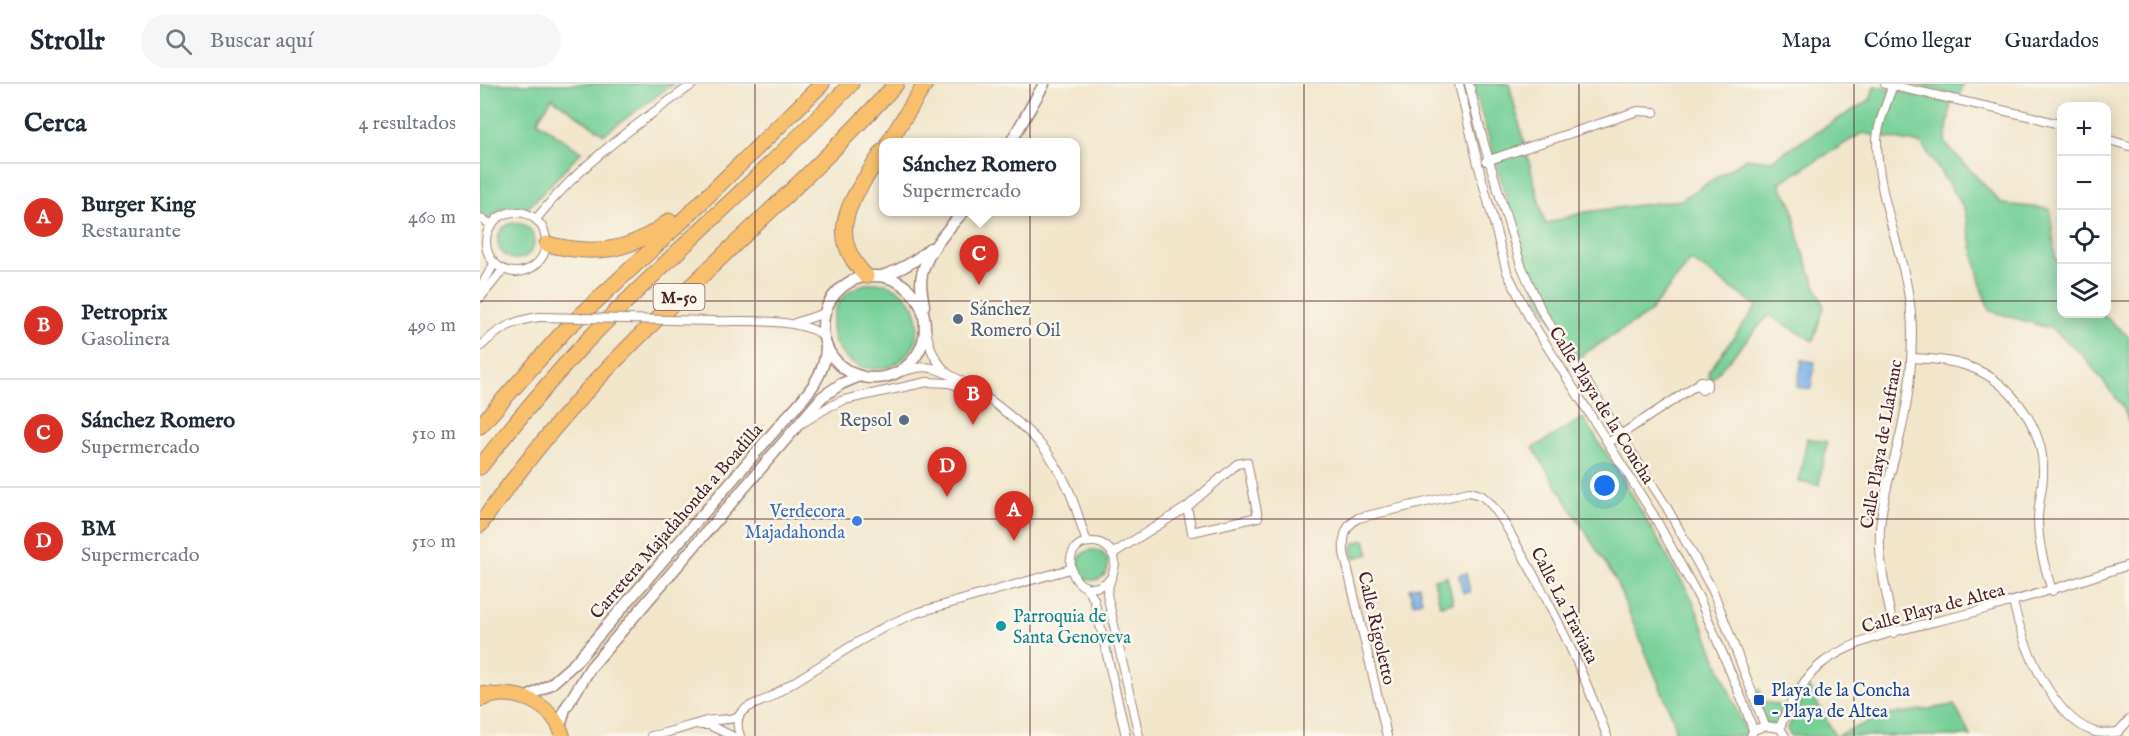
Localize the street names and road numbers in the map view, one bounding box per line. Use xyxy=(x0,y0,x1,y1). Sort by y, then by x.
road number: M-50 xyxy=(654,284,704,310)
street label: Calle Playa de la Concha xyxy=(1543,323,1659,489)
street label: Calle Playa de Llafranc xyxy=(1856,358,1909,531)
street label: Carretera Majadahonda a Boadilla xyxy=(586,419,769,625)
street label: Calle La Traviata xyxy=(1524,544,1603,668)
street label: Calle Rigoletto xyxy=(1351,569,1400,687)
street label: Calle Playa de Altea xyxy=(1859,579,2008,640)

